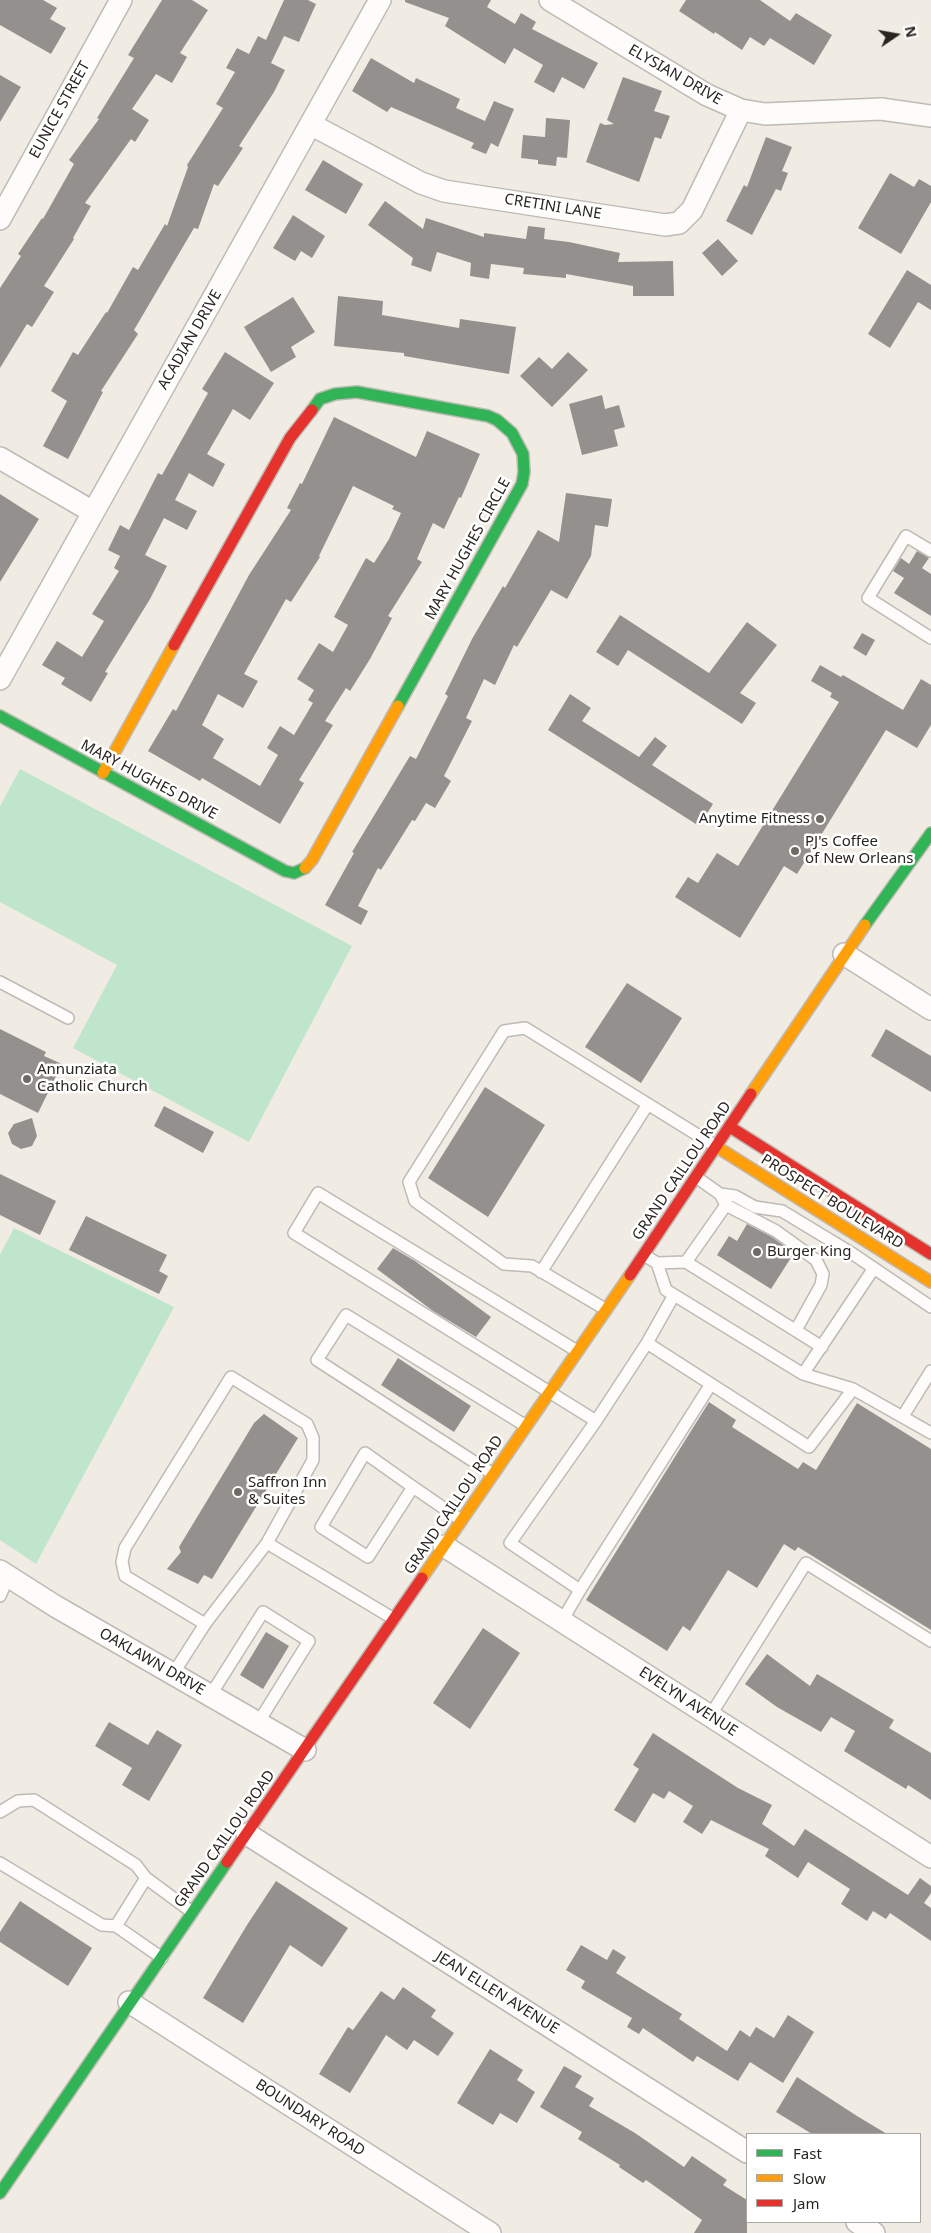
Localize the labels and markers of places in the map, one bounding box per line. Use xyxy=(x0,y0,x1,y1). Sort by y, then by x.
place label: Anytime Fitness xyxy=(699,810,810,828)
marker: Anytime Fitness xyxy=(814,813,826,825)
place label: PJ's Coffee of New Orleans xyxy=(805,833,913,868)
marker: PJ's Coffee of New Orleans xyxy=(789,845,801,857)
place label: Annunziata Catholic Church xyxy=(37,1061,148,1096)
marker: Annunziata Catholic Church xyxy=(21,1073,33,1085)
place label: Burger King xyxy=(767,1243,851,1261)
marker: Burger King xyxy=(751,1246,763,1258)
place label: Saffron Inn & Suites xyxy=(248,1474,327,1509)
marker: Saffron Inn & Suites xyxy=(232,1486,244,1498)

